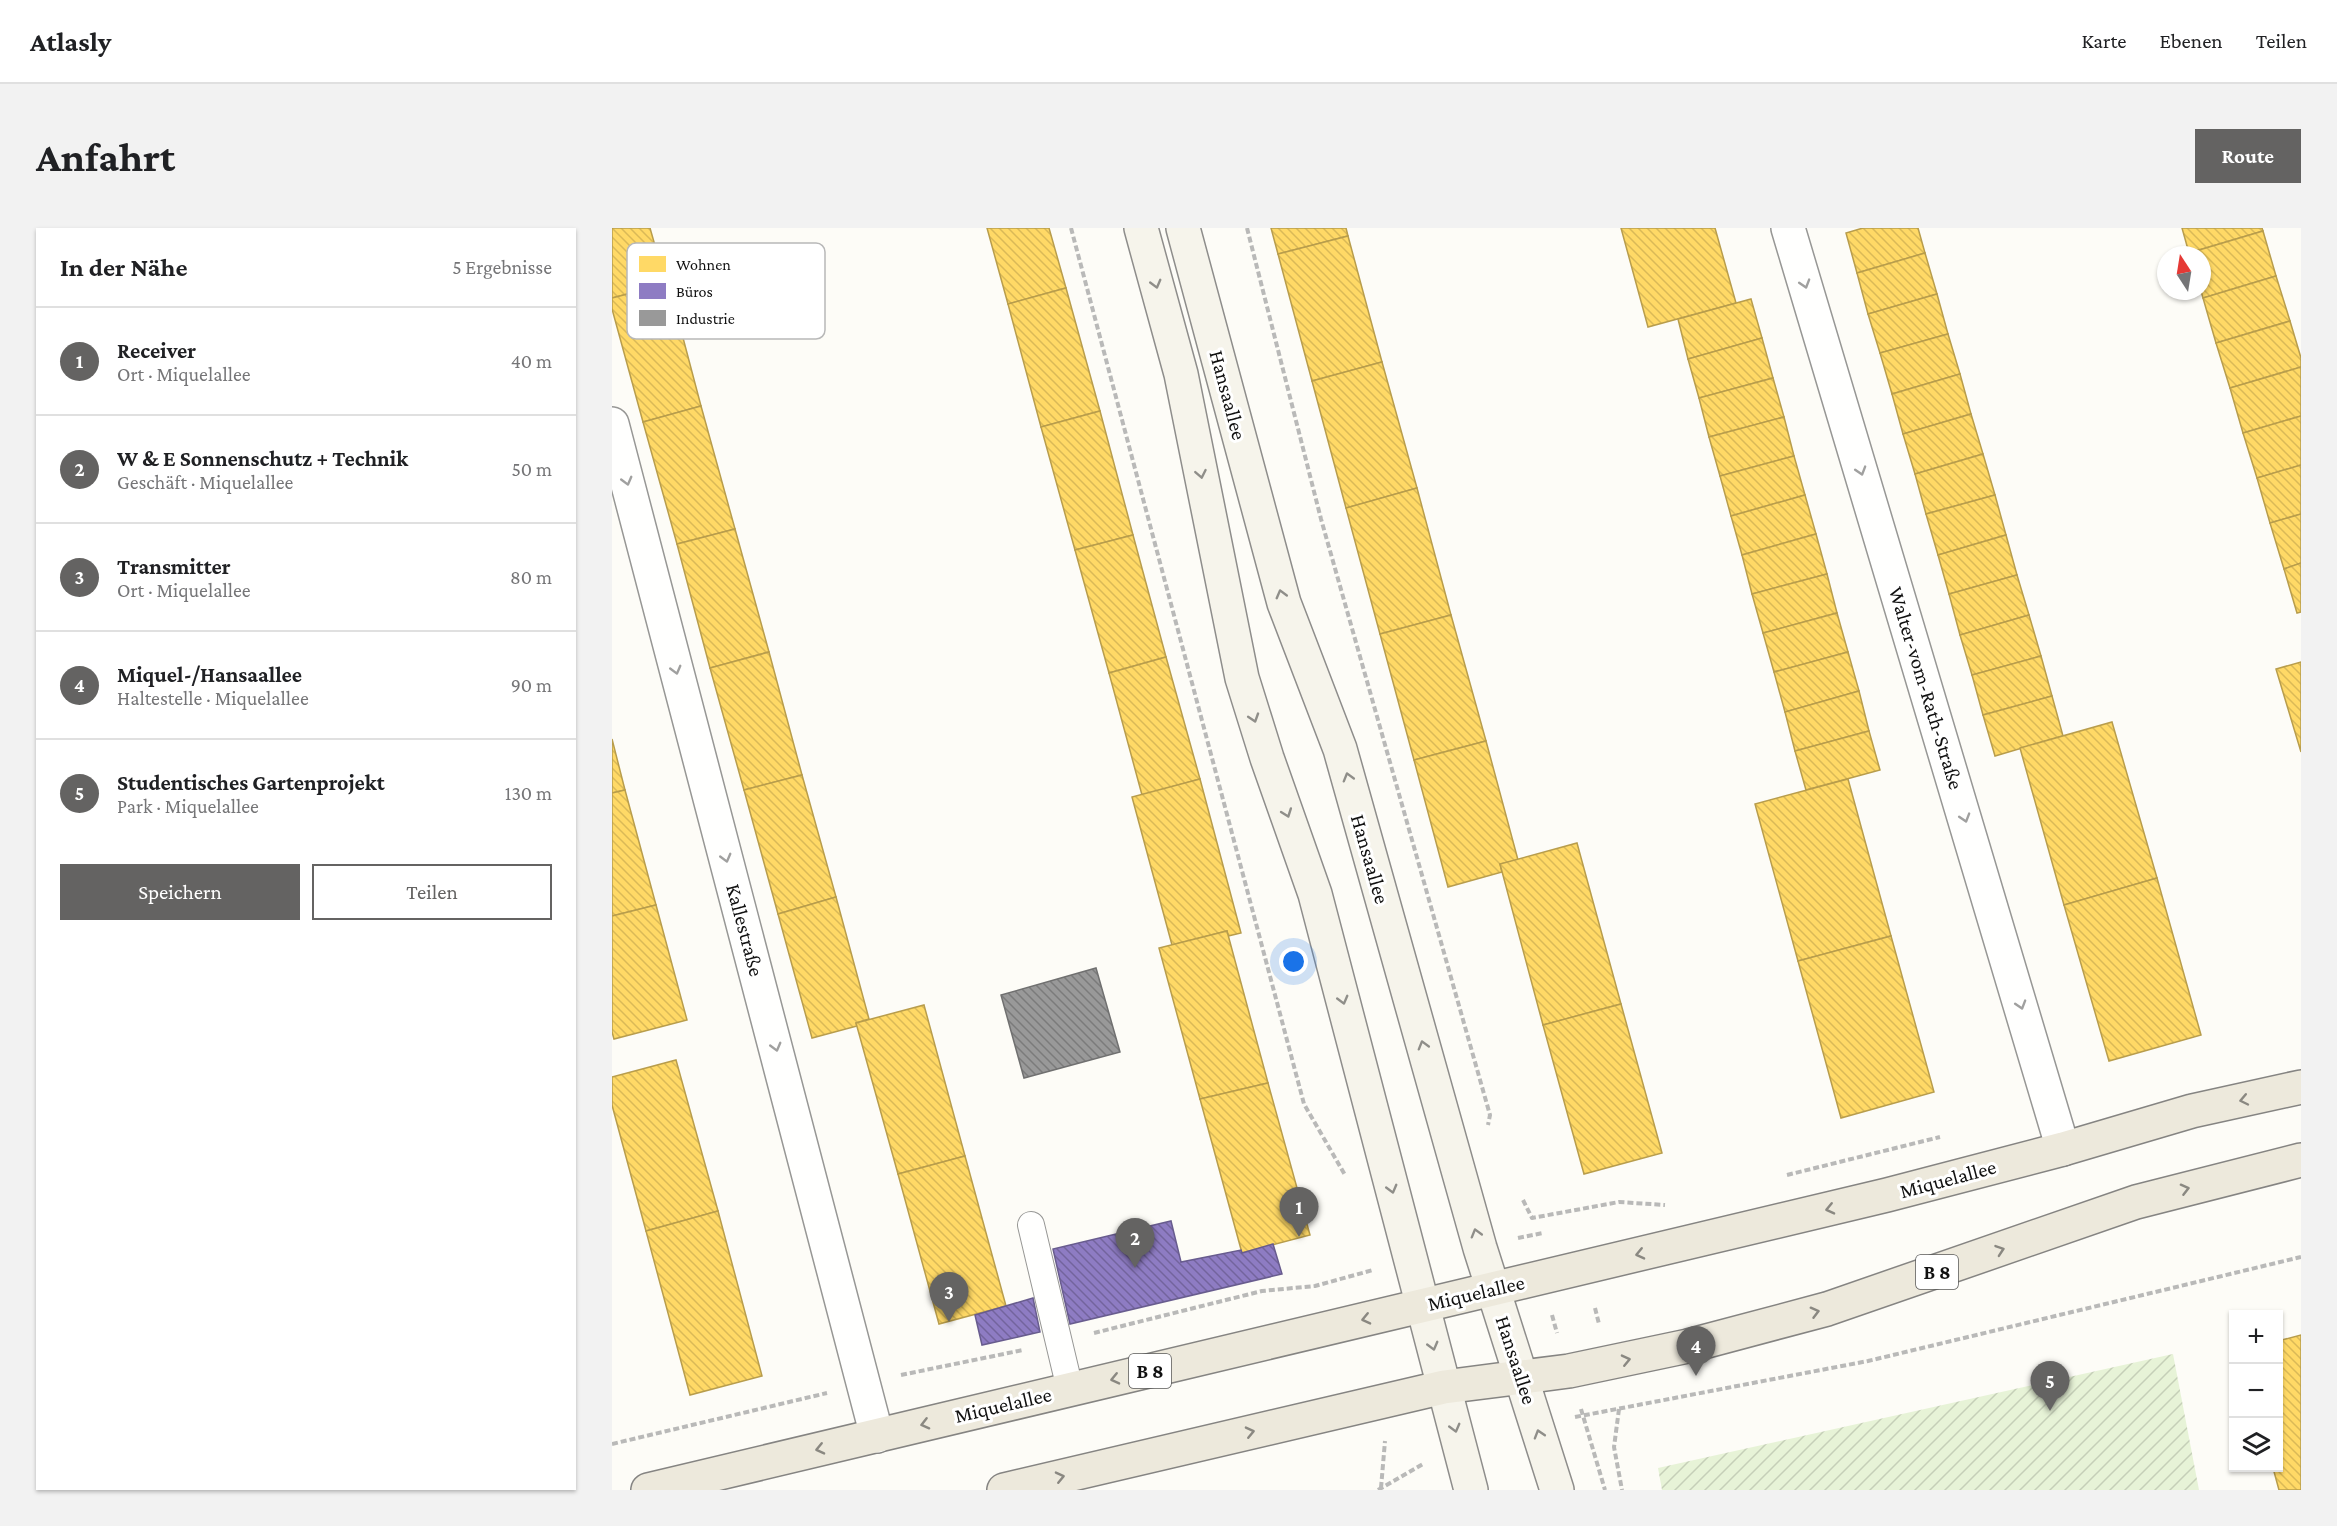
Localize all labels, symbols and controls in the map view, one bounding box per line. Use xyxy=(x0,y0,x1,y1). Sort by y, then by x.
text: Atlasly xyxy=(30,26,111,57)
text: Karte xyxy=(2081,29,2127,53)
text: Ebenen xyxy=(2160,29,2223,53)
text: Teilen xyxy=(2256,29,2307,53)
button: Route xyxy=(2195,129,2301,183)
text: Anfahrt xyxy=(36,133,175,180)
legend xyxy=(627,243,825,339)
north arrow xyxy=(2157,246,2211,300)
text: In der Nähe xyxy=(60,253,188,282)
text: 5 Ergebnisse xyxy=(452,256,552,278)
text: Wohnen xyxy=(676,256,731,273)
one-way arrow xyxy=(1798,278,1810,289)
one-way arrow xyxy=(1149,279,1162,289)
text: Büros xyxy=(676,283,713,300)
text: Industrie xyxy=(676,310,735,327)
text: Receiver xyxy=(117,338,196,363)
street label: Hansaallee xyxy=(1205,347,1251,443)
text: 1 xyxy=(76,350,83,372)
text: 40 m xyxy=(511,350,552,372)
text: Ort · Miquelallee xyxy=(117,363,251,385)
text: W & E Sonnenschutz + Technik xyxy=(117,446,408,471)
text: 2 xyxy=(74,458,85,480)
text: 50 m xyxy=(511,458,552,480)
one-way arrow xyxy=(1854,465,1866,476)
one-way arrow xyxy=(1194,469,1207,479)
text: Geschäft · Miquelallee xyxy=(117,471,293,493)
one-way arrow xyxy=(620,475,632,486)
text: Transmitter xyxy=(117,554,231,579)
text: 3 xyxy=(75,566,84,588)
text: 80 m xyxy=(510,566,552,588)
text: Ort · Miquelallee xyxy=(117,579,251,601)
street label: Walter-vom-Rath-Straße xyxy=(1884,584,1968,792)
one-way arrow xyxy=(1276,589,1288,599)
text: Miquel-/Hansaallee xyxy=(117,662,302,687)
one-way arrow xyxy=(669,664,682,674)
text: 4 xyxy=(74,674,85,696)
text: 90 m xyxy=(511,674,552,696)
text: Haltestelle · Miquelallee xyxy=(117,687,309,709)
one-way arrow xyxy=(1247,712,1260,723)
text: Studentisches Gartenprojekt xyxy=(117,770,385,795)
one-way arrow xyxy=(1342,772,1355,782)
text: 5 xyxy=(75,782,84,804)
text: 130 m xyxy=(505,782,552,804)
text: Park · Miquelallee xyxy=(117,795,259,817)
one-way arrow xyxy=(1279,807,1292,818)
street label: Hansaallee xyxy=(1346,811,1394,907)
one-way arrow xyxy=(1958,813,1970,823)
one-way arrow xyxy=(719,852,731,863)
button: Speichern xyxy=(60,864,300,920)
button: Teilen xyxy=(312,864,552,920)
street label: Kallestraße xyxy=(721,881,769,979)
your location xyxy=(1279,947,1308,976)
one-way arrow xyxy=(1336,994,1348,1005)
one-way arrow xyxy=(2014,999,2026,1010)
one-way arrow xyxy=(1418,1040,1430,1051)
one-way arrow xyxy=(768,1042,781,1052)
one-way arrow xyxy=(2239,1092,2249,1105)
street label: Miquelallee xyxy=(1897,1155,1999,1203)
one-way arrow xyxy=(1385,1183,1398,1193)
one-way arrow xyxy=(2180,1184,2190,1197)
pin: 1 xyxy=(1280,1188,1318,1237)
one-way arrow xyxy=(1825,1202,1835,1215)
pin: 2 xyxy=(1116,1218,1154,1268)
one-way arrow xyxy=(1470,1228,1483,1238)
one-way arrow xyxy=(1994,1244,2005,1257)
one-way arrow xyxy=(1635,1246,1645,1259)
road number: B 8 xyxy=(1916,1255,1958,1289)
street label: Miquelallee xyxy=(1425,1270,1527,1316)
pin: 3 xyxy=(930,1272,968,1322)
one-way arrow xyxy=(1810,1307,1820,1320)
map controls xyxy=(2229,1310,2283,1472)
button: + xyxy=(2229,1310,2283,1364)
one-way arrow xyxy=(1361,1312,1371,1325)
street label: Hansaallee xyxy=(1490,1313,1542,1407)
pin: 4 xyxy=(1676,1326,1716,1376)
one-way arrow xyxy=(1426,1341,1439,1351)
road number: B 8 xyxy=(1129,1354,1171,1388)
one-way arrow xyxy=(1621,1354,1631,1367)
pin: 5 xyxy=(2030,1362,2070,1411)
button: − xyxy=(2229,1364,2283,1418)
one-way arrow xyxy=(1110,1371,1120,1384)
street label: Miquelallee xyxy=(952,1382,1054,1428)
one-way arrow xyxy=(920,1416,930,1429)
button: layers xyxy=(2229,1418,2283,1472)
one-way arrow xyxy=(1448,1422,1460,1433)
one-way arrow xyxy=(1245,1427,1255,1440)
one-way arrow xyxy=(1534,1429,1546,1440)
one-way arrow xyxy=(815,1442,825,1455)
one-way arrow xyxy=(1055,1471,1065,1484)

